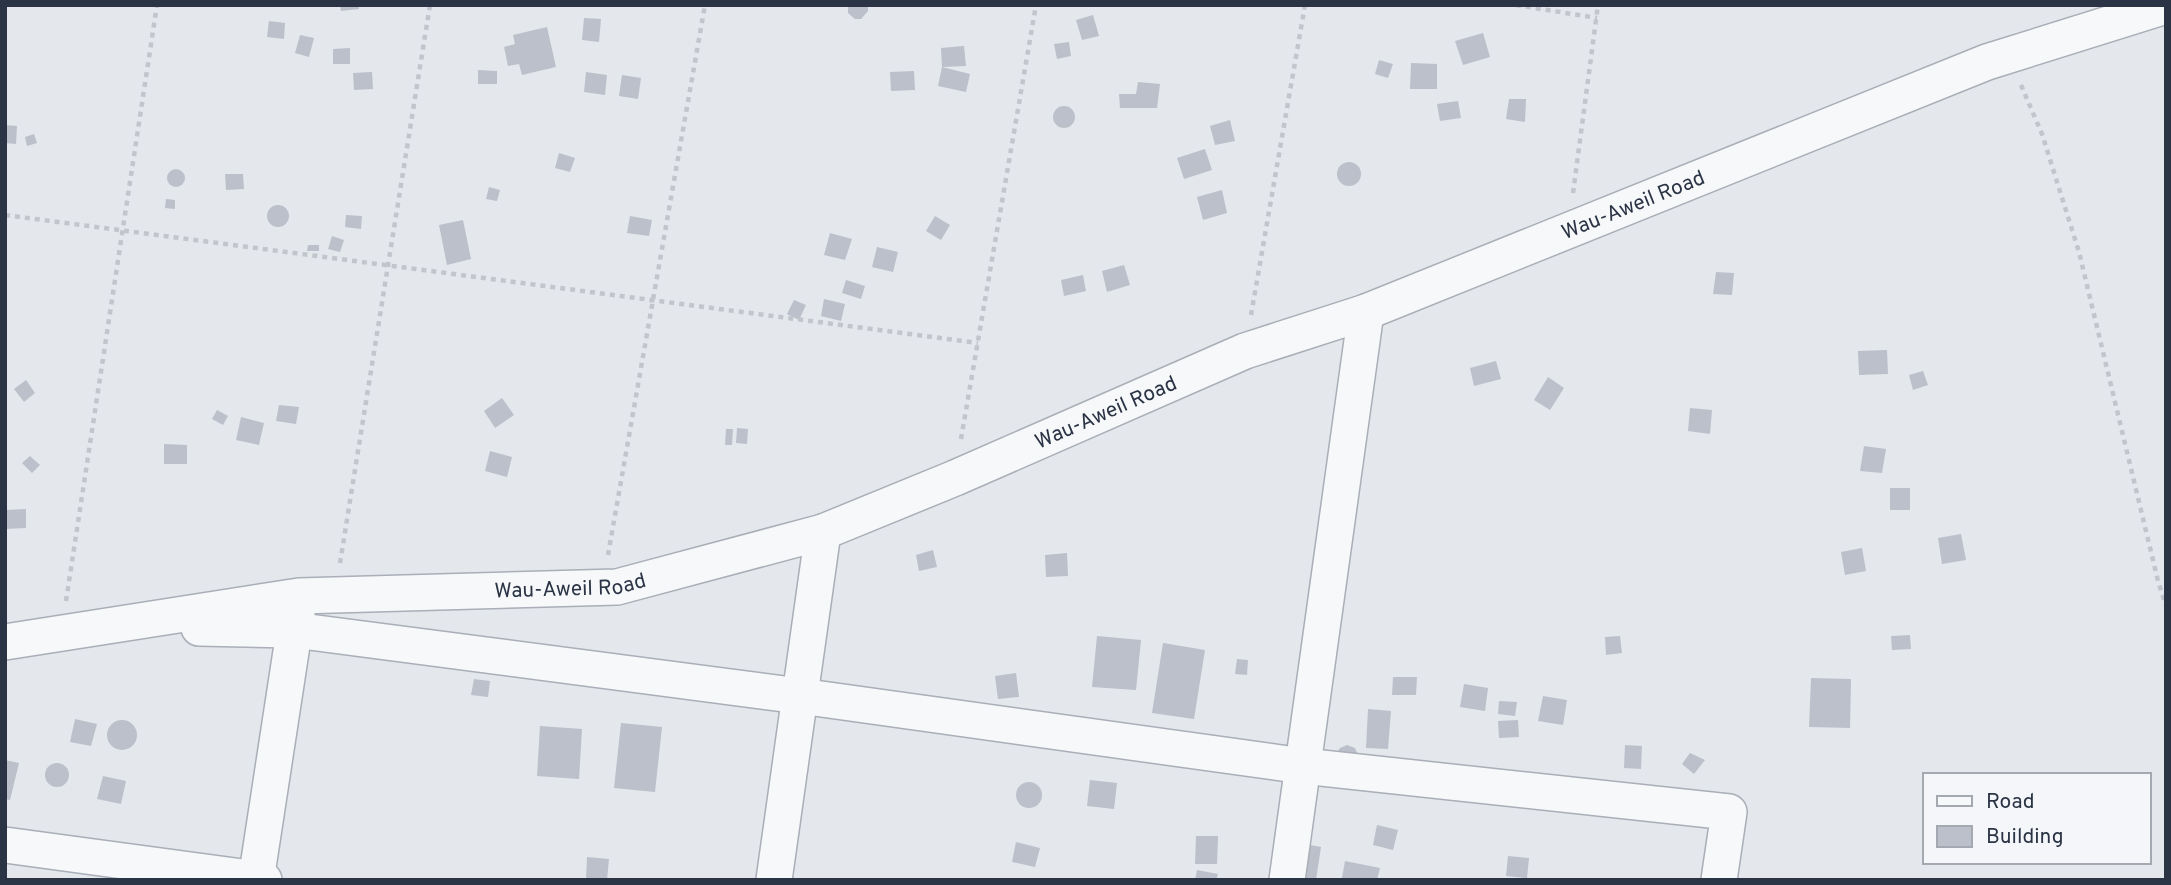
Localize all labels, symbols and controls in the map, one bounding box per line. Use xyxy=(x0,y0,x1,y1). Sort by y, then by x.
street label: Wau-Aweil Road xyxy=(1558,165,1709,247)
street label: Wau-Aweil Road xyxy=(1031,370,1181,456)
street label: Wau-Aweil Road xyxy=(494,568,649,605)
legend xyxy=(1923,773,2150,864)
text: Road xyxy=(1986,789,2035,816)
text: Building xyxy=(1986,824,2064,851)

